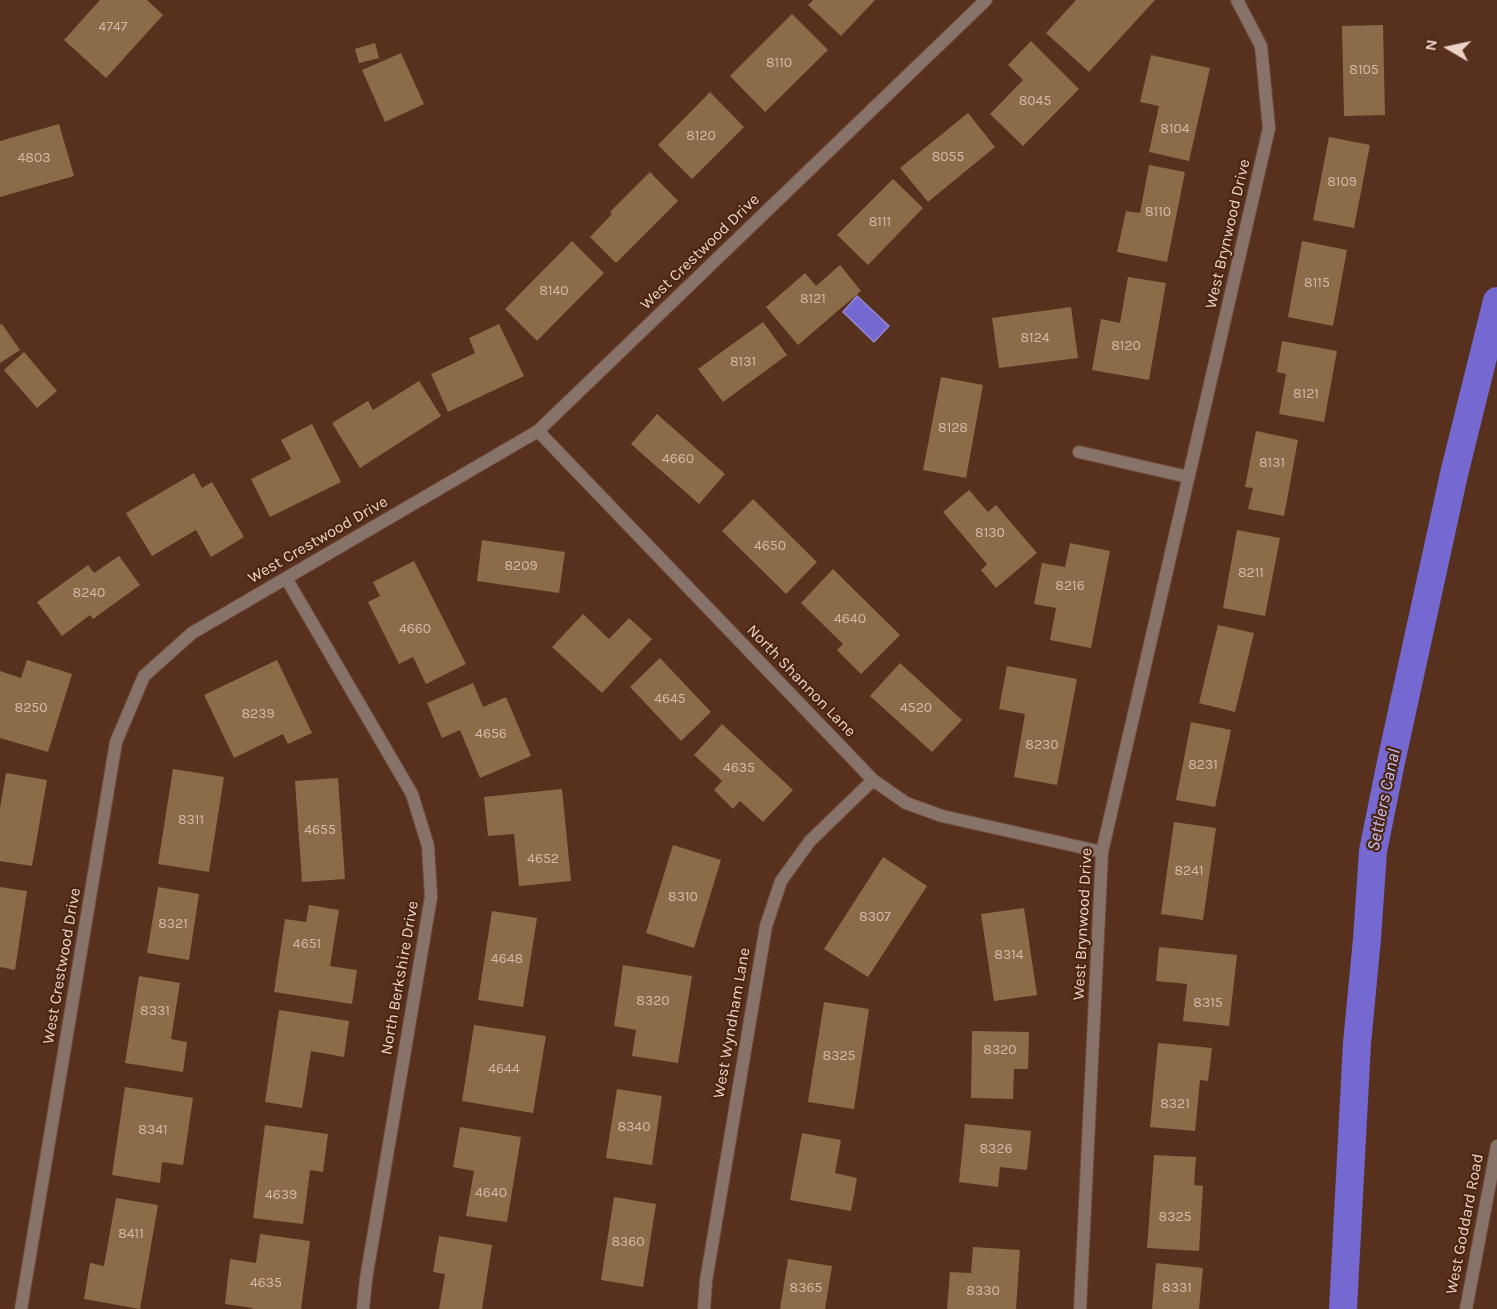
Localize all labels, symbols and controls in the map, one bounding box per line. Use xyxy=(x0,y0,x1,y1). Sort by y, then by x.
north arrow xyxy=(1419,18,1479,78)
house number: 4747 xyxy=(99,19,127,35)
text: N xyxy=(1420,38,1441,52)
house number: 8110 xyxy=(766,55,792,71)
house number: 8105 xyxy=(1349,62,1379,78)
house number: 8045 xyxy=(1019,93,1051,109)
house number: 8104 xyxy=(1160,121,1190,137)
house number: 8120 xyxy=(686,128,716,144)
house number: 8055 xyxy=(932,149,964,165)
house number: 4803 xyxy=(18,150,50,166)
street label: West Brynwood Drive xyxy=(1201,157,1255,311)
house number: 8109 xyxy=(1327,174,1357,190)
street label: West Crestwood Drive xyxy=(636,190,764,314)
house number: 8110 xyxy=(1145,204,1171,220)
house number: 8111 xyxy=(869,214,891,230)
house number: 8115 xyxy=(1304,275,1330,291)
house number: 8140 xyxy=(539,283,569,299)
house number: 8121 xyxy=(800,291,826,307)
house number: 8124 xyxy=(1020,330,1050,346)
house number: 8120 xyxy=(1111,338,1141,354)
house number: 8131 xyxy=(730,354,756,370)
house number: 8121 xyxy=(1293,386,1319,402)
house number: 8128 xyxy=(938,420,968,436)
house number: 4660 xyxy=(662,451,694,467)
house number: 8131 xyxy=(1259,455,1285,471)
street label: West Crestwood Drive xyxy=(245,492,391,588)
house number: 8130 xyxy=(975,525,1005,541)
house number: 4650 xyxy=(754,538,786,554)
house number: 8209 xyxy=(504,558,538,574)
house number: 8211 xyxy=(1238,565,1264,581)
house number: 8216 xyxy=(1055,578,1085,594)
house number: 8240 xyxy=(73,585,105,601)
house number: 4640 xyxy=(834,611,866,627)
house number: 4660 xyxy=(399,621,431,637)
street label: North Shannon Lane xyxy=(742,621,860,741)
house number: 4645 xyxy=(654,691,686,707)
house number: 8250 xyxy=(15,700,47,716)
house number: 4520 xyxy=(900,700,932,716)
house number: 8239 xyxy=(241,706,275,722)
house number: 4656 xyxy=(475,726,507,742)
house number: 8230 xyxy=(1025,737,1059,753)
water label: Settlers Canal xyxy=(1363,747,1405,853)
house number: 8231 xyxy=(1188,757,1218,773)
house number: 4635 xyxy=(723,760,755,776)
house number: 8311 xyxy=(178,812,204,828)
house number: 4655 xyxy=(304,822,336,838)
street label: West Brynwood Drive xyxy=(1069,847,1097,1001)
house number: 4652 xyxy=(527,851,559,867)
house number: 8241 xyxy=(1174,863,1204,879)
street label: West Crestwood Drive xyxy=(39,886,85,1046)
house number: 8310 xyxy=(668,889,698,905)
street label: North Berkshire Drive xyxy=(377,900,423,1056)
house number: 8307 xyxy=(859,909,891,925)
house number: 8321 xyxy=(158,916,188,932)
house number: 4651 xyxy=(293,936,321,952)
street label: West Wyndham Lane xyxy=(709,946,755,1100)
house number: 8314 xyxy=(994,947,1024,963)
house number: 4648 xyxy=(491,951,523,967)
house number: 8320 xyxy=(636,993,670,1009)
house number: 8315 xyxy=(1193,995,1223,1011)
house number: 8331 xyxy=(140,1003,170,1019)
house number: 8320 xyxy=(983,1042,1017,1058)
house number: 8325 xyxy=(823,1048,855,1064)
house number: 4644 xyxy=(488,1061,520,1077)
house number: 8321 xyxy=(1160,1096,1190,1112)
house number: 8340 xyxy=(618,1119,650,1135)
house number: 8341 xyxy=(138,1122,168,1138)
house number: 8326 xyxy=(980,1141,1012,1157)
street label: West Goddard Road xyxy=(1442,1152,1488,1296)
house number: 4640 xyxy=(475,1185,507,1201)
house number: 4639 xyxy=(265,1187,297,1203)
house number: 8325 xyxy=(1159,1209,1191,1225)
house number: 8411 xyxy=(118,1226,144,1242)
house number: 8360 xyxy=(611,1234,645,1250)
house number: 4635 xyxy=(250,1275,282,1291)
house number: 8365 xyxy=(790,1280,822,1296)
house number: 8331 xyxy=(1162,1280,1192,1296)
house number: 8330 xyxy=(966,1283,1000,1299)

